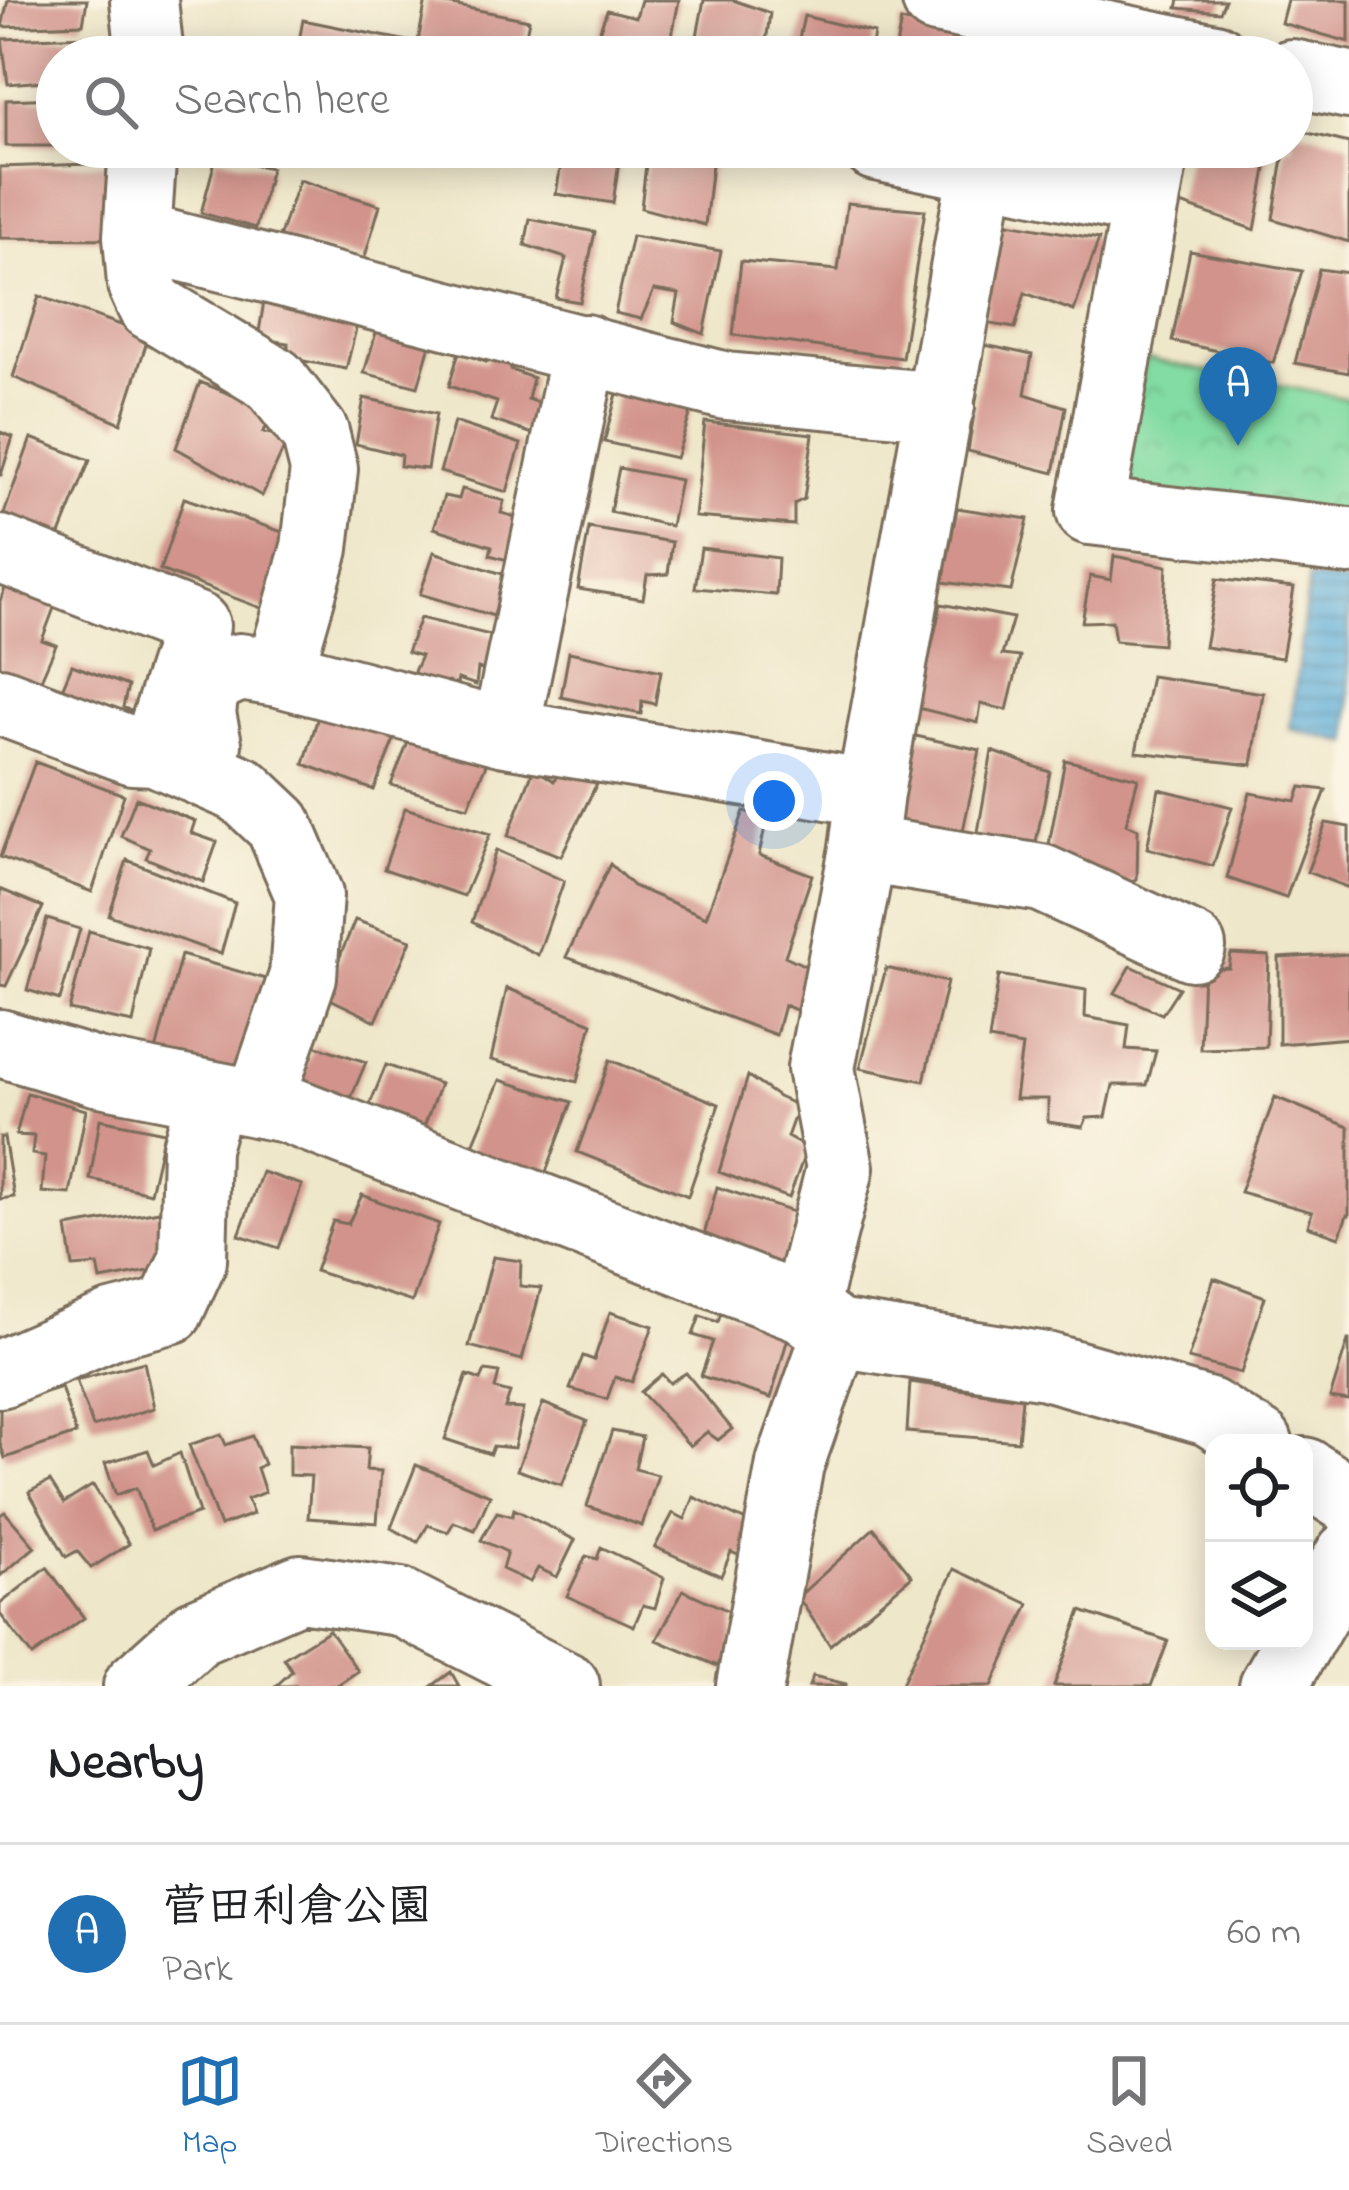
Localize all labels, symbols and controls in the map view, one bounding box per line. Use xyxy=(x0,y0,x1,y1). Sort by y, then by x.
search box xyxy=(36,36,1313,168)
icon: search xyxy=(78,69,144,135)
text: Search here xyxy=(174,69,390,135)
pin: A xyxy=(1199,347,1277,446)
your location xyxy=(744,771,804,831)
map controls xyxy=(1205,1434,1313,1650)
button: locate xyxy=(1205,1434,1313,1542)
button: layers xyxy=(1205,1542,1313,1650)
text: Nearby xyxy=(48,1727,204,1802)
text: 菅田利倉公園 xyxy=(162,1876,432,1942)
text: A xyxy=(75,1905,99,1962)
text: 60 m xyxy=(1227,1905,1301,1962)
text: Park xyxy=(162,1942,232,1999)
tab: Map xyxy=(177,2048,243,2168)
tab: Directions xyxy=(596,2048,733,2168)
tab: Saved xyxy=(1086,2048,1172,2168)

